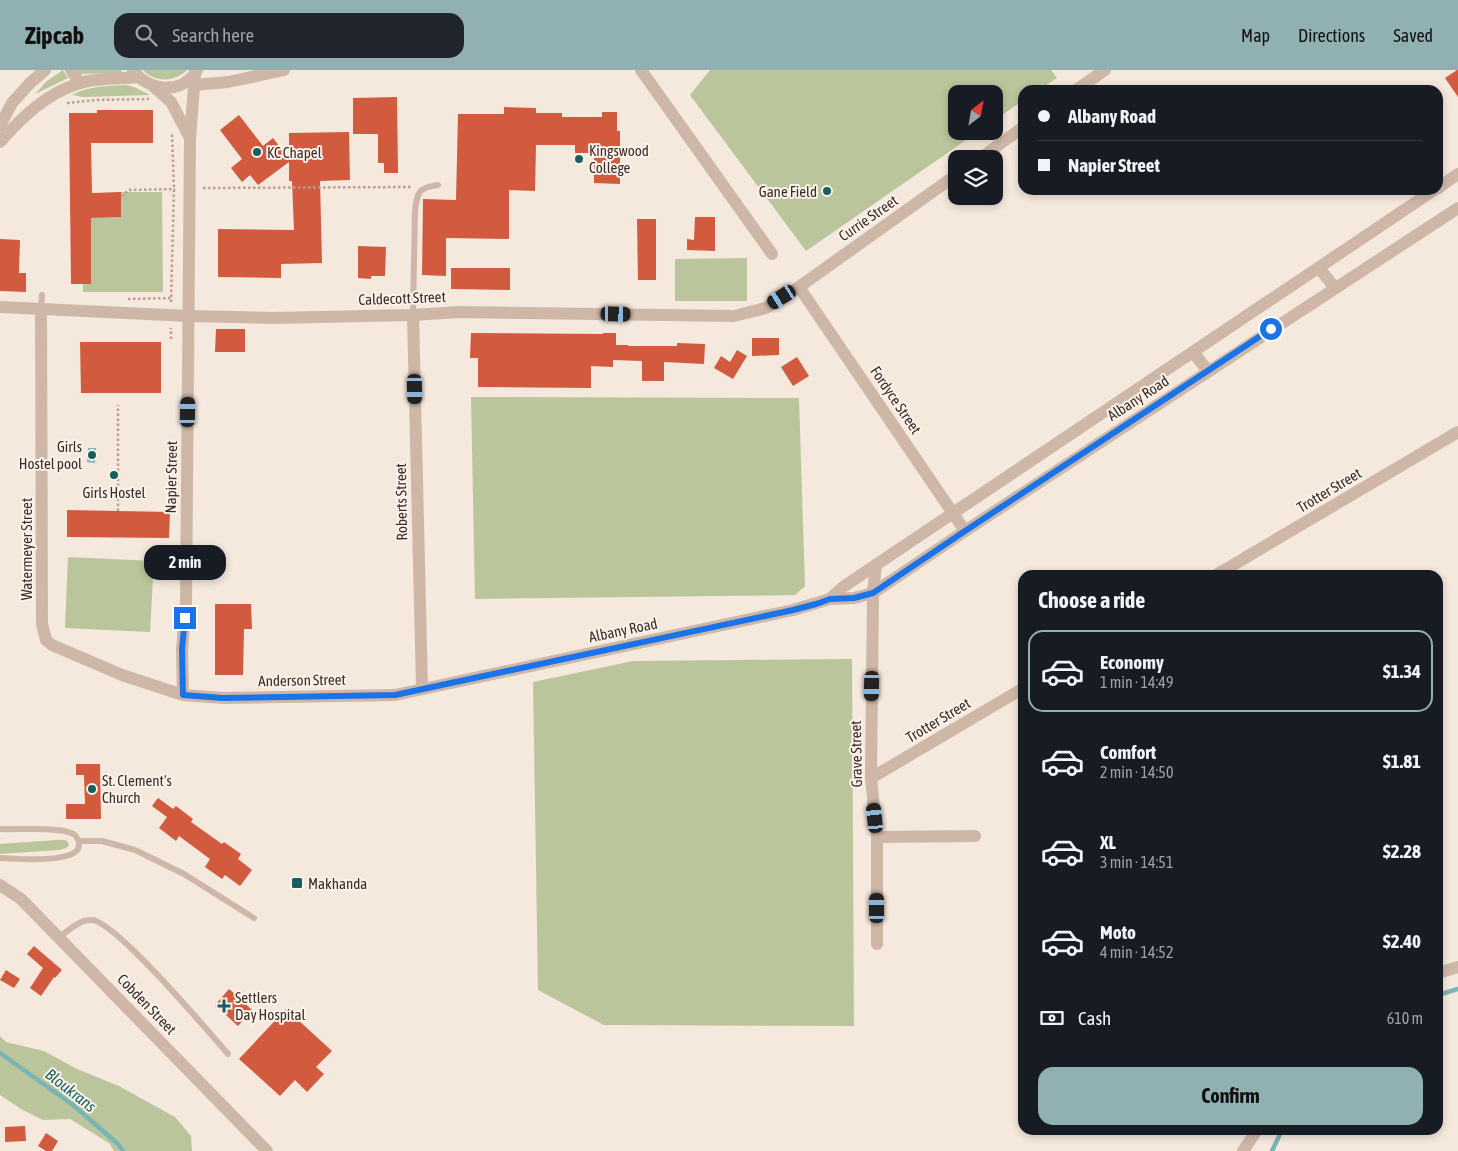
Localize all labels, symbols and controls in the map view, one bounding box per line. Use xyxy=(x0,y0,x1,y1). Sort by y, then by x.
search box xyxy=(114,13,464,58)
icon: search xyxy=(132,21,160,49)
text: Zipcab xyxy=(25,22,84,49)
text: Search here xyxy=(172,24,254,46)
text: Map xyxy=(1241,25,1270,46)
text: Directions xyxy=(1298,25,1365,46)
text: Saved xyxy=(1393,25,1433,46)
north arrow xyxy=(948,85,1002,140)
map controls xyxy=(948,85,1003,205)
text: Albany Road xyxy=(1068,105,1156,127)
place label: Kingswood College xyxy=(589,142,649,176)
place label: KC Chapel xyxy=(267,144,322,161)
marker: KC Chapel xyxy=(251,146,263,158)
button: layers xyxy=(948,150,1003,205)
marker: Kingswood College xyxy=(573,153,585,165)
text: Napier Street xyxy=(1068,154,1160,176)
place label: Gane Field xyxy=(759,183,817,200)
marker: Gane Field xyxy=(821,185,833,197)
street label: Currie Street xyxy=(835,192,901,244)
car xyxy=(765,283,798,311)
street label: Caldecott Street xyxy=(358,288,446,308)
car xyxy=(600,306,631,322)
route start xyxy=(1260,318,1282,340)
street label: Fordyce Street xyxy=(867,363,925,437)
street label: Albany Road xyxy=(1104,372,1172,424)
car xyxy=(407,374,422,404)
car xyxy=(180,397,195,427)
place label: Girls Hostel pool xyxy=(19,438,82,472)
street label: Napier Street xyxy=(162,441,180,513)
marker: Girls Hostel pool xyxy=(86,449,98,461)
street label: Roberts Street xyxy=(392,463,410,541)
street label: Trotter Street xyxy=(1294,464,1364,516)
marker: Girls Hostel xyxy=(108,469,120,481)
place label: Girls Hostel xyxy=(82,484,146,501)
street label: Watermeyer Street xyxy=(18,498,35,600)
callout: 2 min xyxy=(144,546,226,580)
text: 2 min xyxy=(169,553,201,571)
text: Choose a ride xyxy=(1038,587,1145,613)
route end xyxy=(174,607,196,629)
street label: Albany Road xyxy=(587,614,659,646)
icon: car xyxy=(1040,649,1085,694)
text: Economy xyxy=(1100,651,1164,673)
text: $1.34 xyxy=(1383,660,1421,682)
street label: Anderson Street xyxy=(258,671,346,689)
car xyxy=(864,671,879,701)
text: 1 min · 14:49 xyxy=(1100,673,1173,691)
street label: Trotter Street xyxy=(903,694,973,746)
street label: Grave Street xyxy=(847,720,865,788)
icon: car xyxy=(1040,739,1085,784)
text: Comfort xyxy=(1100,741,1156,763)
text: $1.81 xyxy=(1383,750,1421,772)
text: 2 min · 14:50 xyxy=(1100,763,1173,781)
place label: St. Clement's Church xyxy=(102,772,172,806)
marker: St. Clement's Church xyxy=(86,783,98,795)
car xyxy=(865,802,884,834)
icon: car xyxy=(1040,829,1085,874)
text: XL xyxy=(1100,831,1116,853)
text: $2.28 xyxy=(1383,840,1421,862)
text: 3 min · 14:51 xyxy=(1100,853,1173,871)
place label: Makhanda xyxy=(308,875,367,892)
marker: Makhanda xyxy=(290,876,304,890)
car xyxy=(869,893,884,923)
icon: car xyxy=(1040,919,1085,964)
text: Moto xyxy=(1100,921,1136,943)
text: $2.40 xyxy=(1383,930,1421,952)
text: 4 min · 14:52 xyxy=(1100,943,1173,961)
street label: Cobden Street xyxy=(114,970,180,1038)
place label: Settlers Day Hospital xyxy=(235,989,306,1023)
marker: Settlers Day Hospital xyxy=(217,999,231,1013)
icon: cash xyxy=(1038,1004,1066,1032)
text: Cash xyxy=(1078,1007,1111,1029)
text: 610 m xyxy=(1387,1009,1423,1027)
water label: Bloukrans xyxy=(42,1065,100,1115)
button: Confirm xyxy=(1038,1067,1423,1125)

